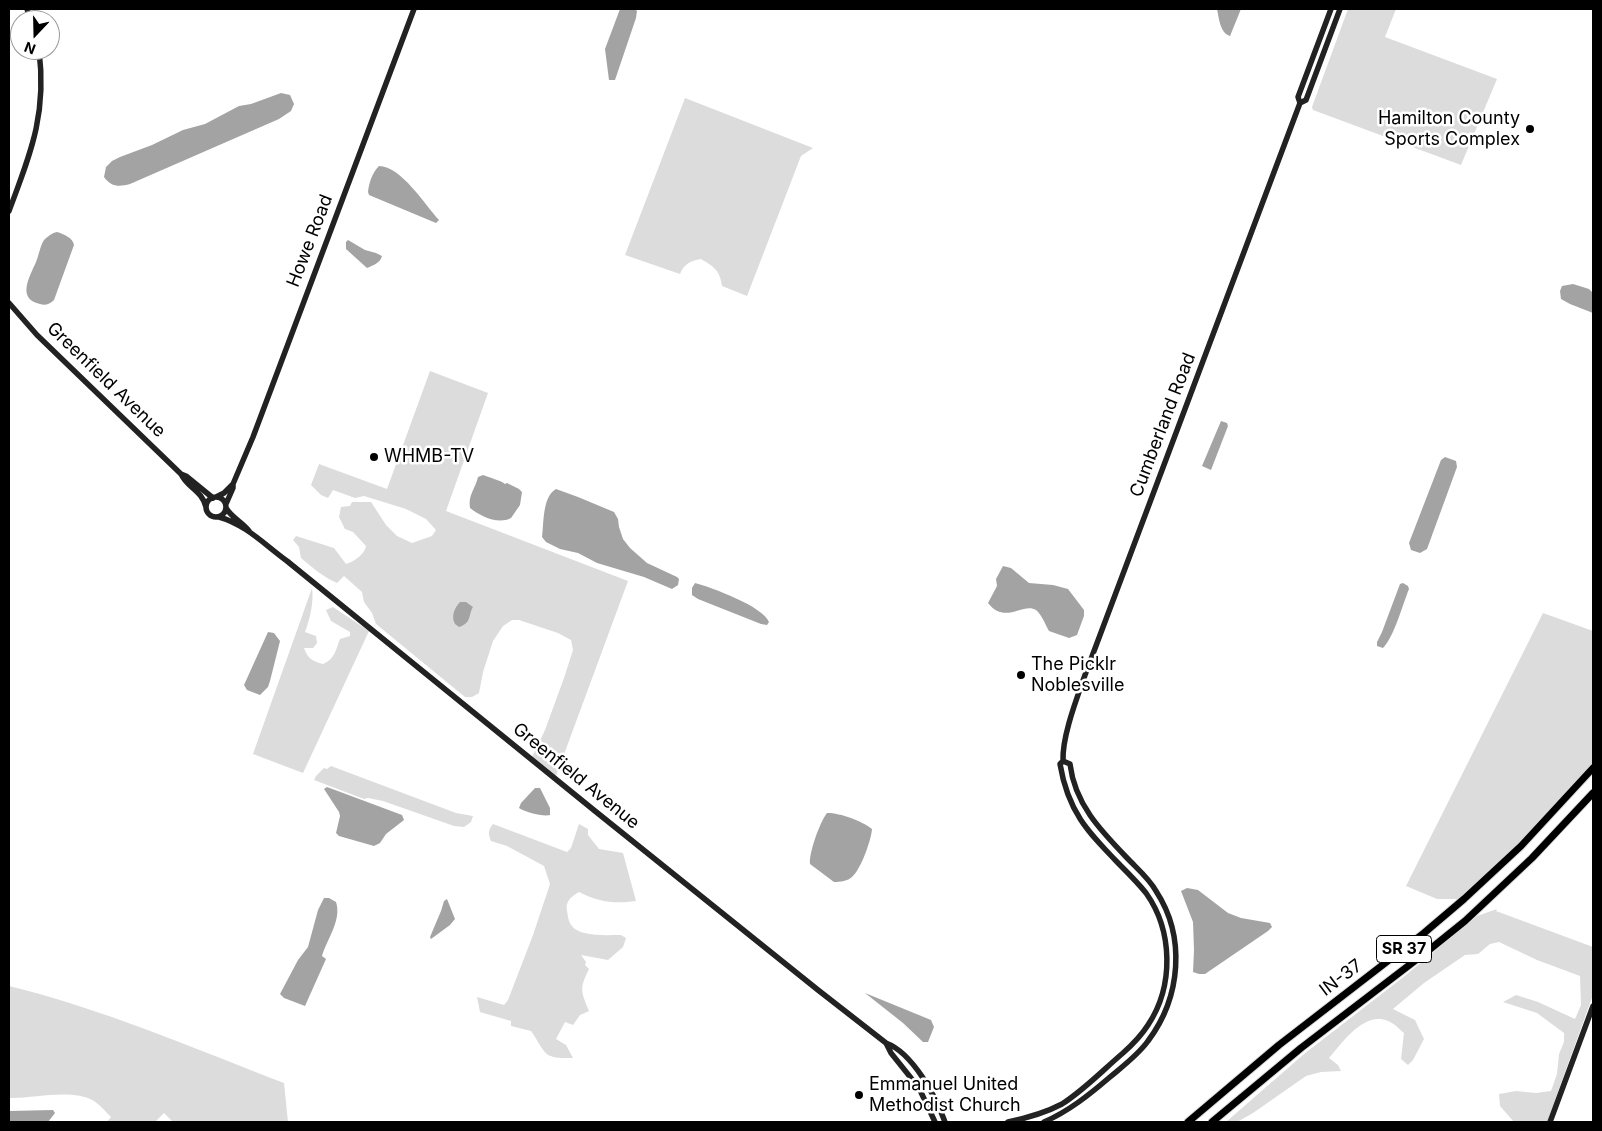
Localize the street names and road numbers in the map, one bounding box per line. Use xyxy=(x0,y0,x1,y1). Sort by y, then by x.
street label: Howe Road xyxy=(282,192,338,290)
street label: Greenfield Avenue xyxy=(42,318,170,442)
street label: Cumberland Road xyxy=(1126,350,1200,500)
street label: Greenfield Avenue xyxy=(508,718,644,834)
road number: SR 37 xyxy=(1376,936,1432,962)
street label: IN-37 xyxy=(1315,955,1367,1001)

